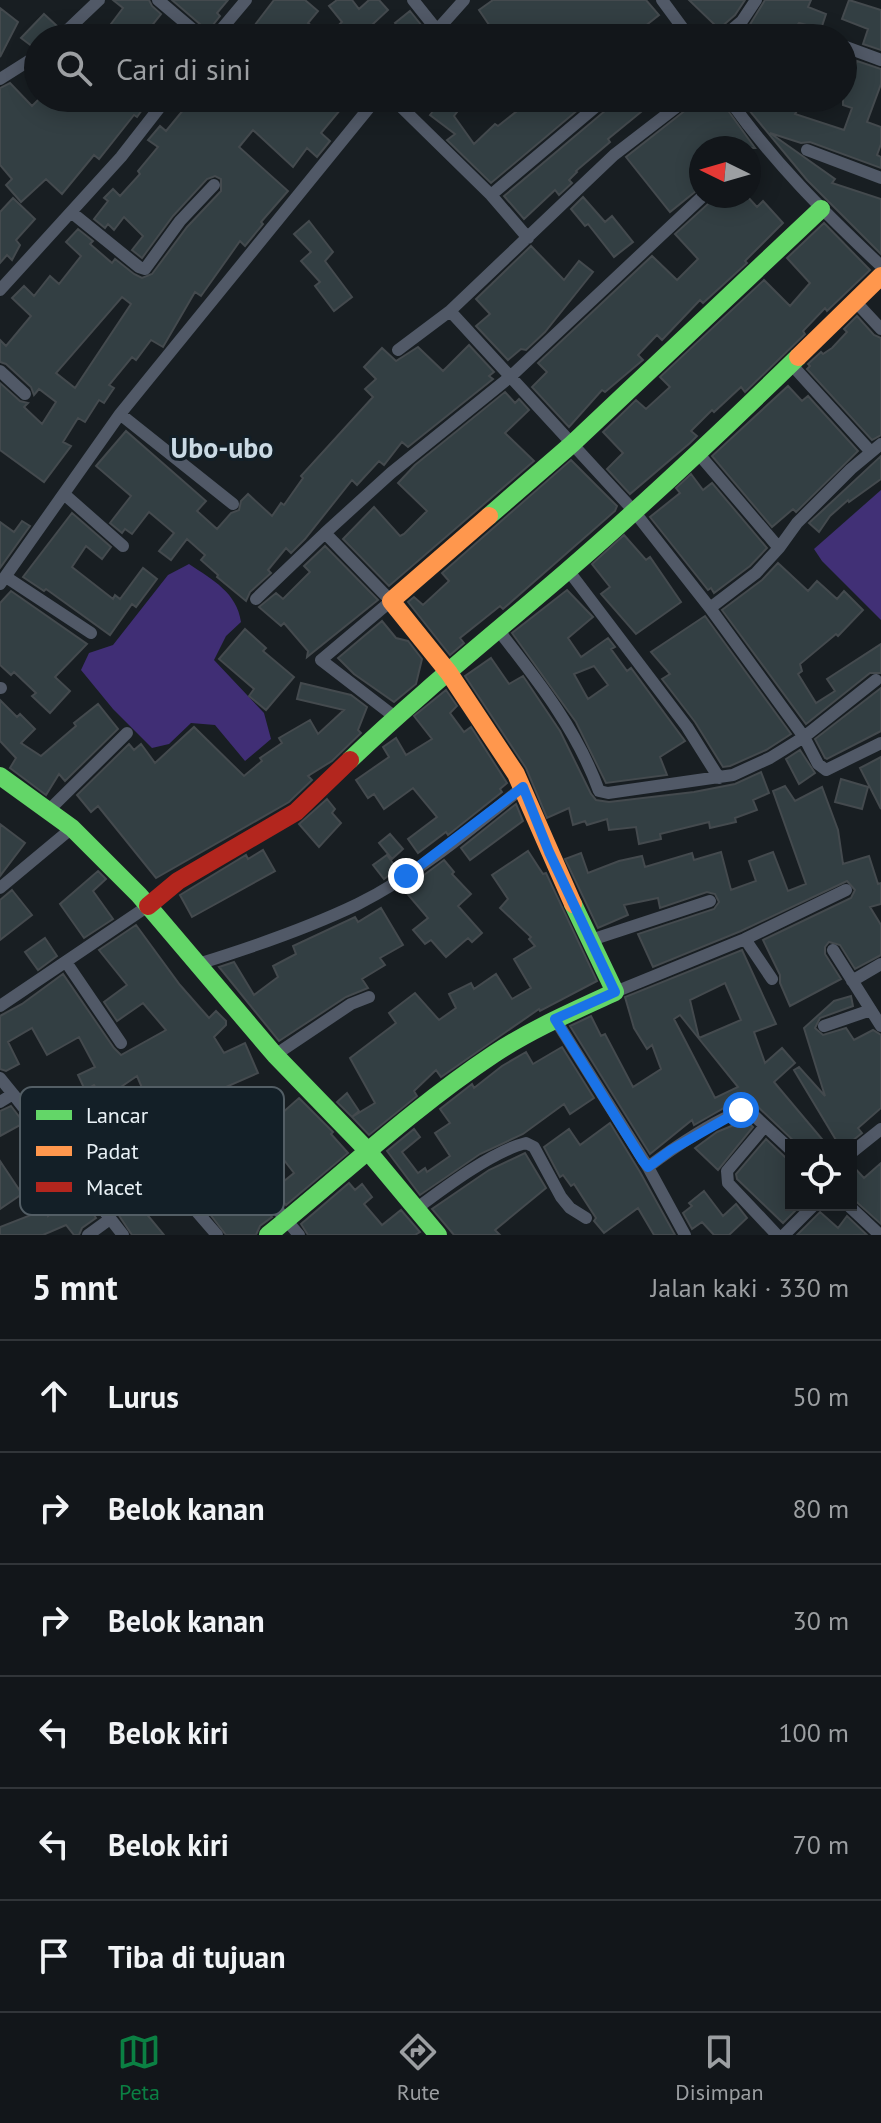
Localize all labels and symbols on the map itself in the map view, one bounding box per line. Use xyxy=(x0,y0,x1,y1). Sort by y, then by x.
north arrow xyxy=(689,136,761,208)
district label: Ubo-ubo xyxy=(171,429,273,466)
route end xyxy=(388,858,424,894)
legend xyxy=(20,1087,284,1215)
route start xyxy=(723,1092,759,1128)
text: Lancar xyxy=(86,1101,149,1129)
text: Padat xyxy=(86,1137,139,1165)
text: Macet xyxy=(86,1173,143,1201)

